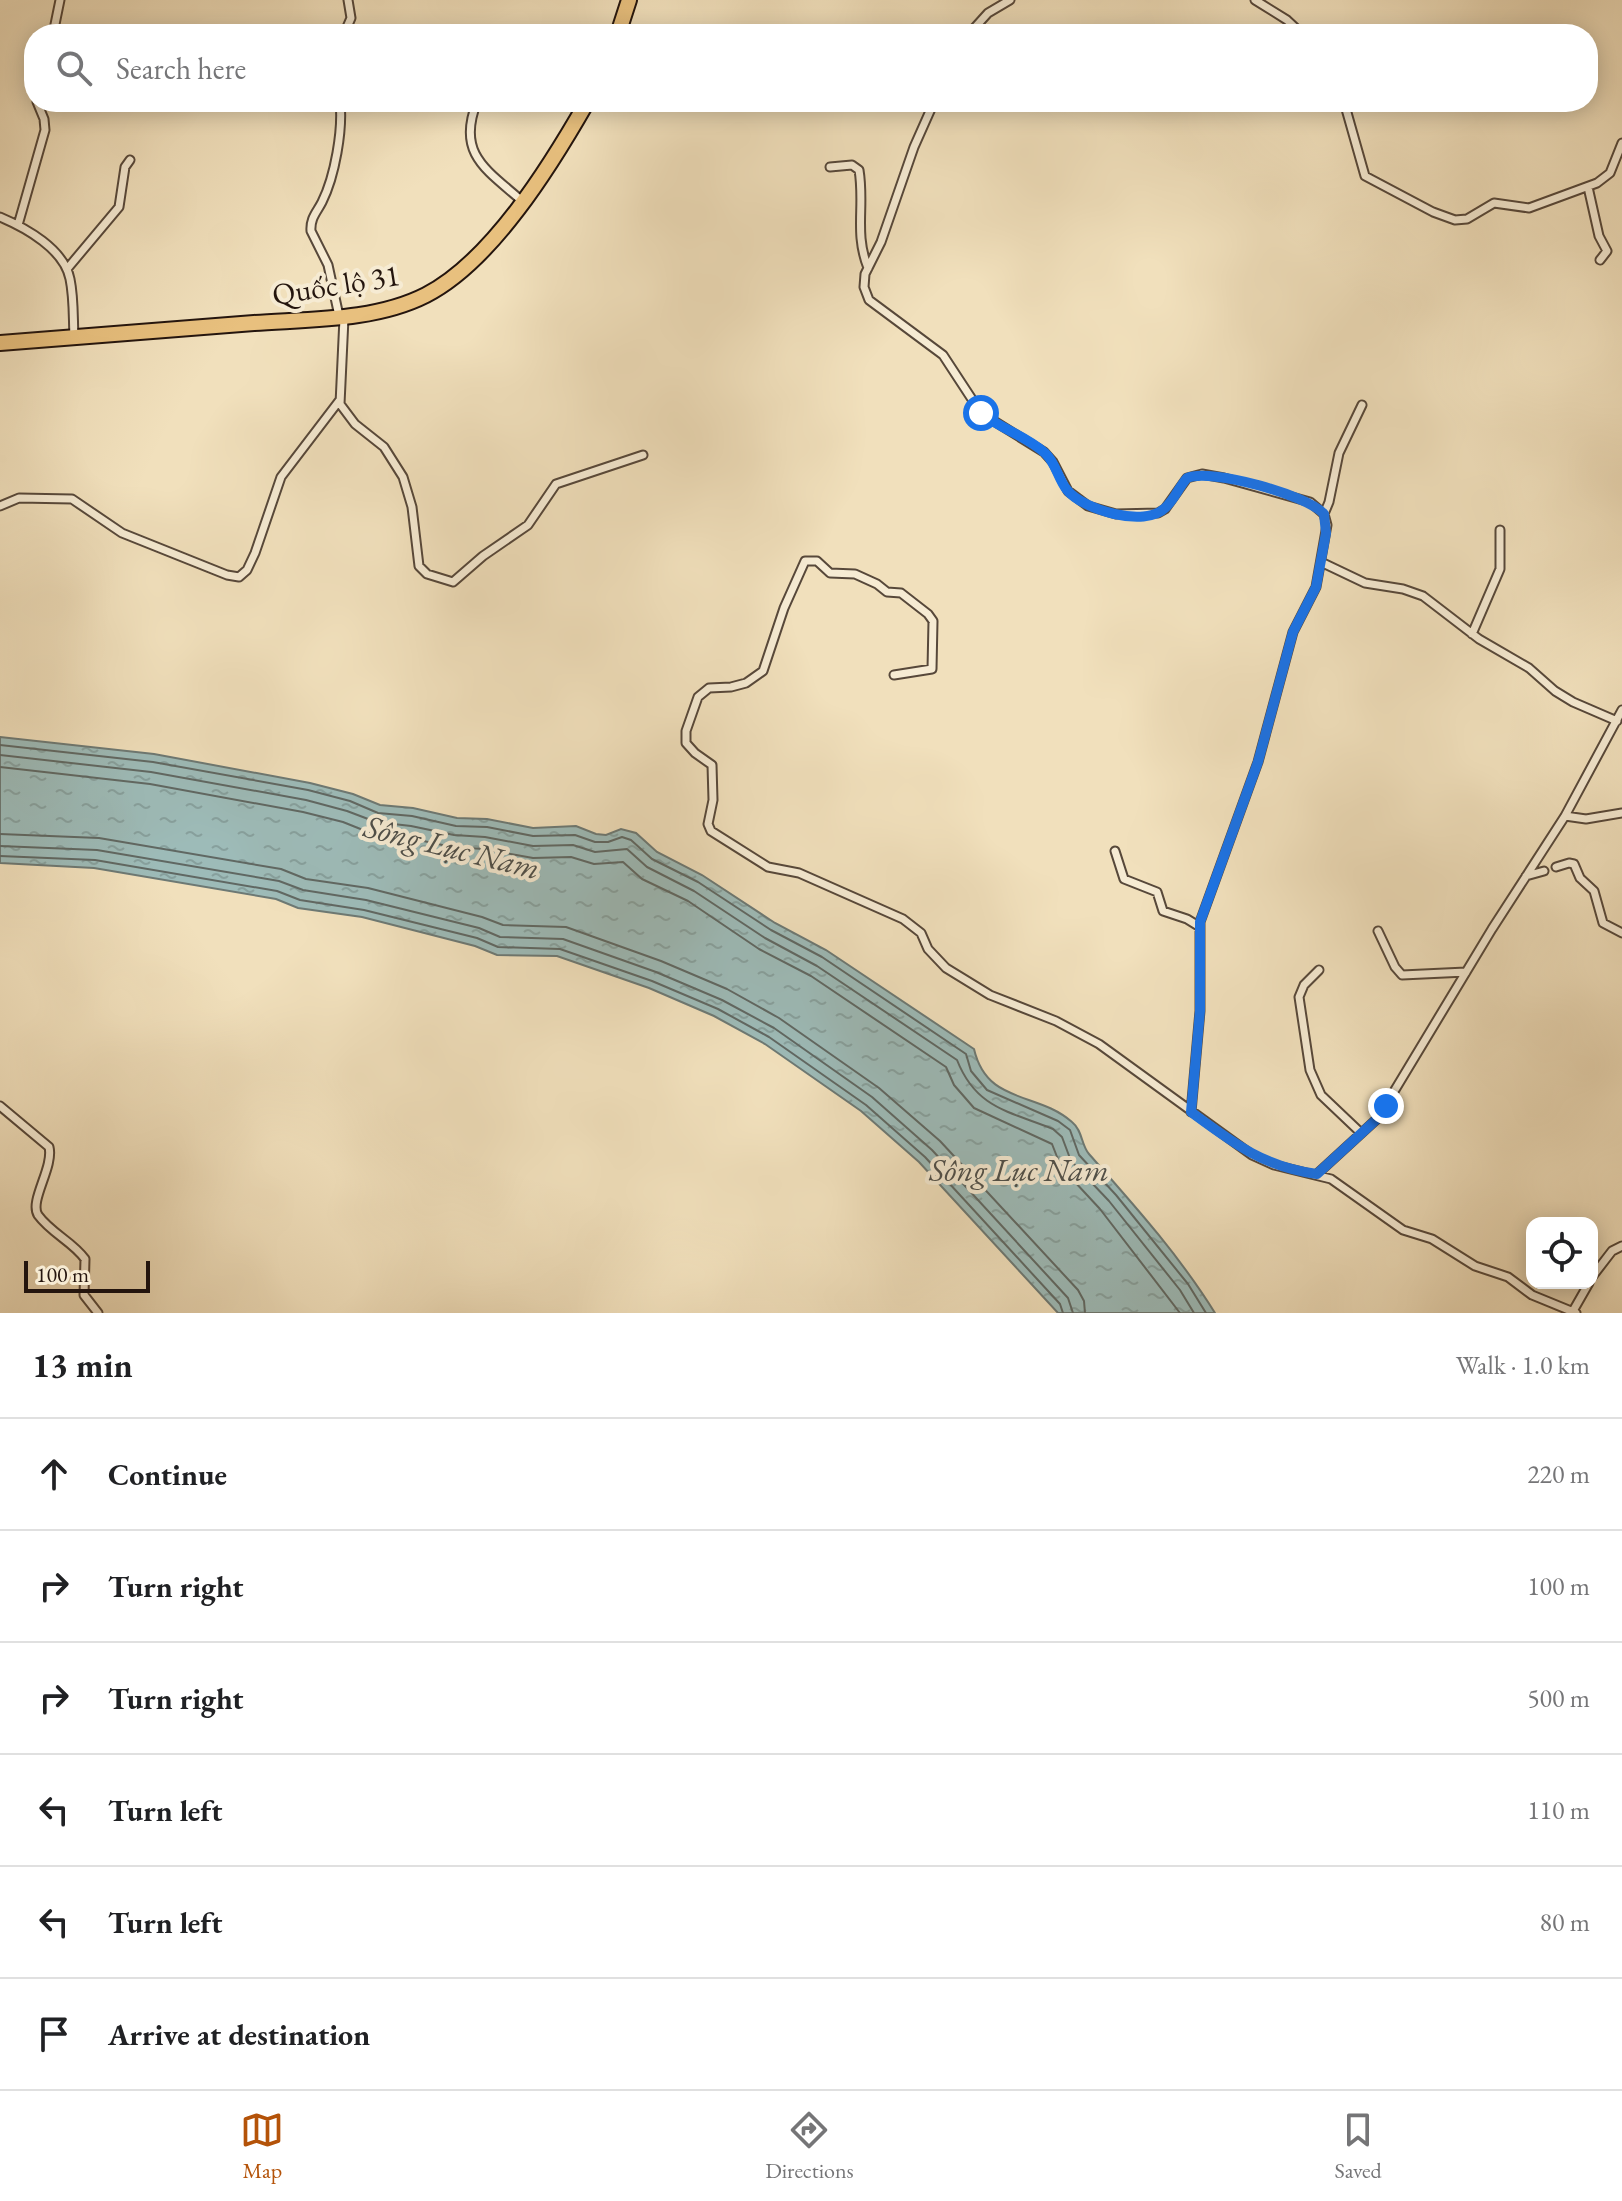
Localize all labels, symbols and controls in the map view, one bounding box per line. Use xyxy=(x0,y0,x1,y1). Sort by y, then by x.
search box xyxy=(24,24,1598,112)
icon: search xyxy=(52,46,96,90)
text: Search here xyxy=(116,49,246,88)
street label: Quốc lộ 31 xyxy=(269,255,402,314)
route start xyxy=(963,395,999,431)
water label: Sông Lục Nam xyxy=(359,805,544,889)
route end xyxy=(1368,1088,1404,1124)
water label: Sông Lục Nam xyxy=(928,1149,1109,1191)
map controls xyxy=(1526,1217,1598,1289)
button: locate xyxy=(1526,1217,1598,1289)
scale bar xyxy=(24,1257,150,1293)
text: 100 m xyxy=(36,1260,89,1289)
text: 13 min xyxy=(32,1343,133,1387)
text: Walk · 1.0 km xyxy=(1456,1348,1590,1382)
icon: ahead xyxy=(32,1452,76,1496)
text: Continue xyxy=(108,1455,227,1494)
text: 220 m xyxy=(1527,1457,1590,1491)
icon: right xyxy=(32,1564,76,1608)
text: Turn right xyxy=(108,1567,244,1606)
text: 100 m xyxy=(1527,1569,1590,1603)
icon: right xyxy=(32,1676,76,1720)
text: Turn right xyxy=(108,1679,244,1718)
text: 500 m xyxy=(1527,1681,1590,1715)
icon: left xyxy=(32,1788,76,1832)
text: Turn left xyxy=(108,1791,222,1830)
text: 110 m xyxy=(1527,1793,1590,1827)
icon: left xyxy=(32,1900,76,1944)
text: Turn left xyxy=(108,1903,222,1942)
text: 80 m xyxy=(1540,1905,1590,1939)
icon: arrive xyxy=(32,2012,76,2056)
text: Arrive at destination xyxy=(108,2015,370,2054)
tab: Map xyxy=(240,2108,284,2185)
tab: Directions xyxy=(765,2108,854,2185)
tab: Saved xyxy=(1334,2108,1382,2185)

